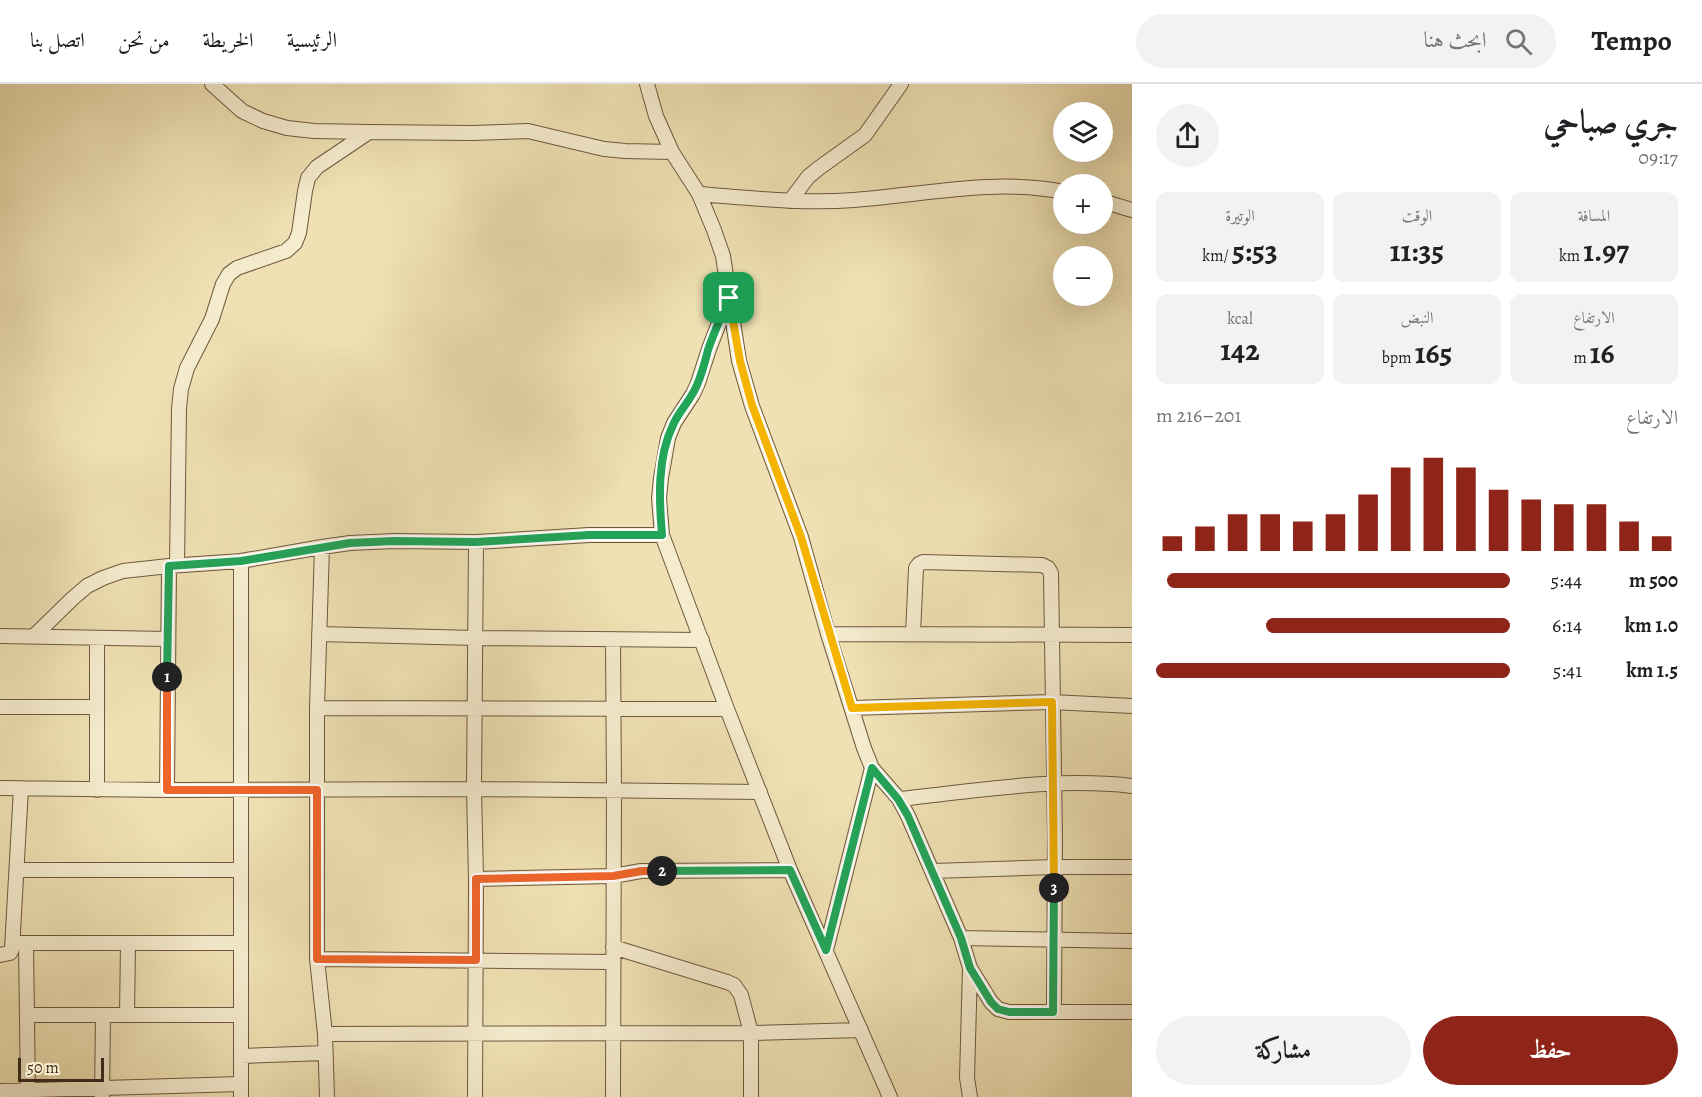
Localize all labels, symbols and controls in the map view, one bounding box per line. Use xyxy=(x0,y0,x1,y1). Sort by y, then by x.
search box xyxy=(1136,14,1556,68)
text: Tempo xyxy=(1592,22,1672,60)
text: ابحث هنا xyxy=(1424,25,1487,55)
icon: search xyxy=(1502,25,1535,58)
text: اتصل بنا xyxy=(30,26,85,54)
text: من نحن xyxy=(118,26,170,54)
text: الخريطة xyxy=(203,26,254,54)
text: الرئيسية xyxy=(287,26,337,54)
text: جري صباحي xyxy=(1543,99,1678,144)
map controls xyxy=(1053,102,1113,306)
button: layers xyxy=(1053,102,1113,162)
button: share xyxy=(1156,104,1219,167)
text: 09:17 xyxy=(1638,144,1678,171)
button: + xyxy=(1053,174,1113,234)
text: الوتيرة xyxy=(1225,205,1255,227)
text: الوقت xyxy=(1402,205,1432,227)
text: المسافة xyxy=(1578,205,1610,227)
text: 5:53 xyxy=(1232,231,1278,271)
text: 11:35 xyxy=(1390,231,1444,271)
text: 1.97 xyxy=(1583,231,1629,271)
text: /km xyxy=(1202,245,1232,267)
text: km xyxy=(1559,245,1583,267)
button: − xyxy=(1053,246,1113,306)
pin xyxy=(703,272,754,323)
icon: arrive xyxy=(712,281,745,314)
text: النبض xyxy=(1401,307,1433,329)
text: الارتفاع xyxy=(1573,307,1615,329)
text: kcal xyxy=(1227,308,1253,330)
text: 142 xyxy=(1220,330,1260,370)
text: 165 xyxy=(1415,333,1452,373)
text: 16 xyxy=(1590,333,1615,373)
text: bpm xyxy=(1382,347,1415,369)
text: m xyxy=(1573,347,1590,369)
text: 201–216 m xyxy=(1156,402,1241,429)
text: الارتفاع xyxy=(1626,404,1678,431)
text: 5:44 xyxy=(1551,567,1582,594)
text: 500 m xyxy=(1629,567,1678,594)
text: 6:14 xyxy=(1552,612,1582,639)
text: 1.0 km xyxy=(1625,612,1678,639)
text: 5:41 xyxy=(1553,657,1582,684)
text: 1.5 km xyxy=(1626,657,1678,684)
pin: 1 xyxy=(152,662,182,692)
text: 1 xyxy=(164,666,170,688)
pin: 2 xyxy=(647,856,677,886)
text: 2 xyxy=(658,860,666,882)
pin: 3 xyxy=(1039,873,1069,903)
text: 3 xyxy=(1051,877,1057,899)
button: مشاركة xyxy=(1156,1016,1411,1085)
button: حفظ xyxy=(1423,1016,1678,1085)
scale bar xyxy=(18,1055,104,1082)
text: 50 m xyxy=(27,1057,59,1079)

